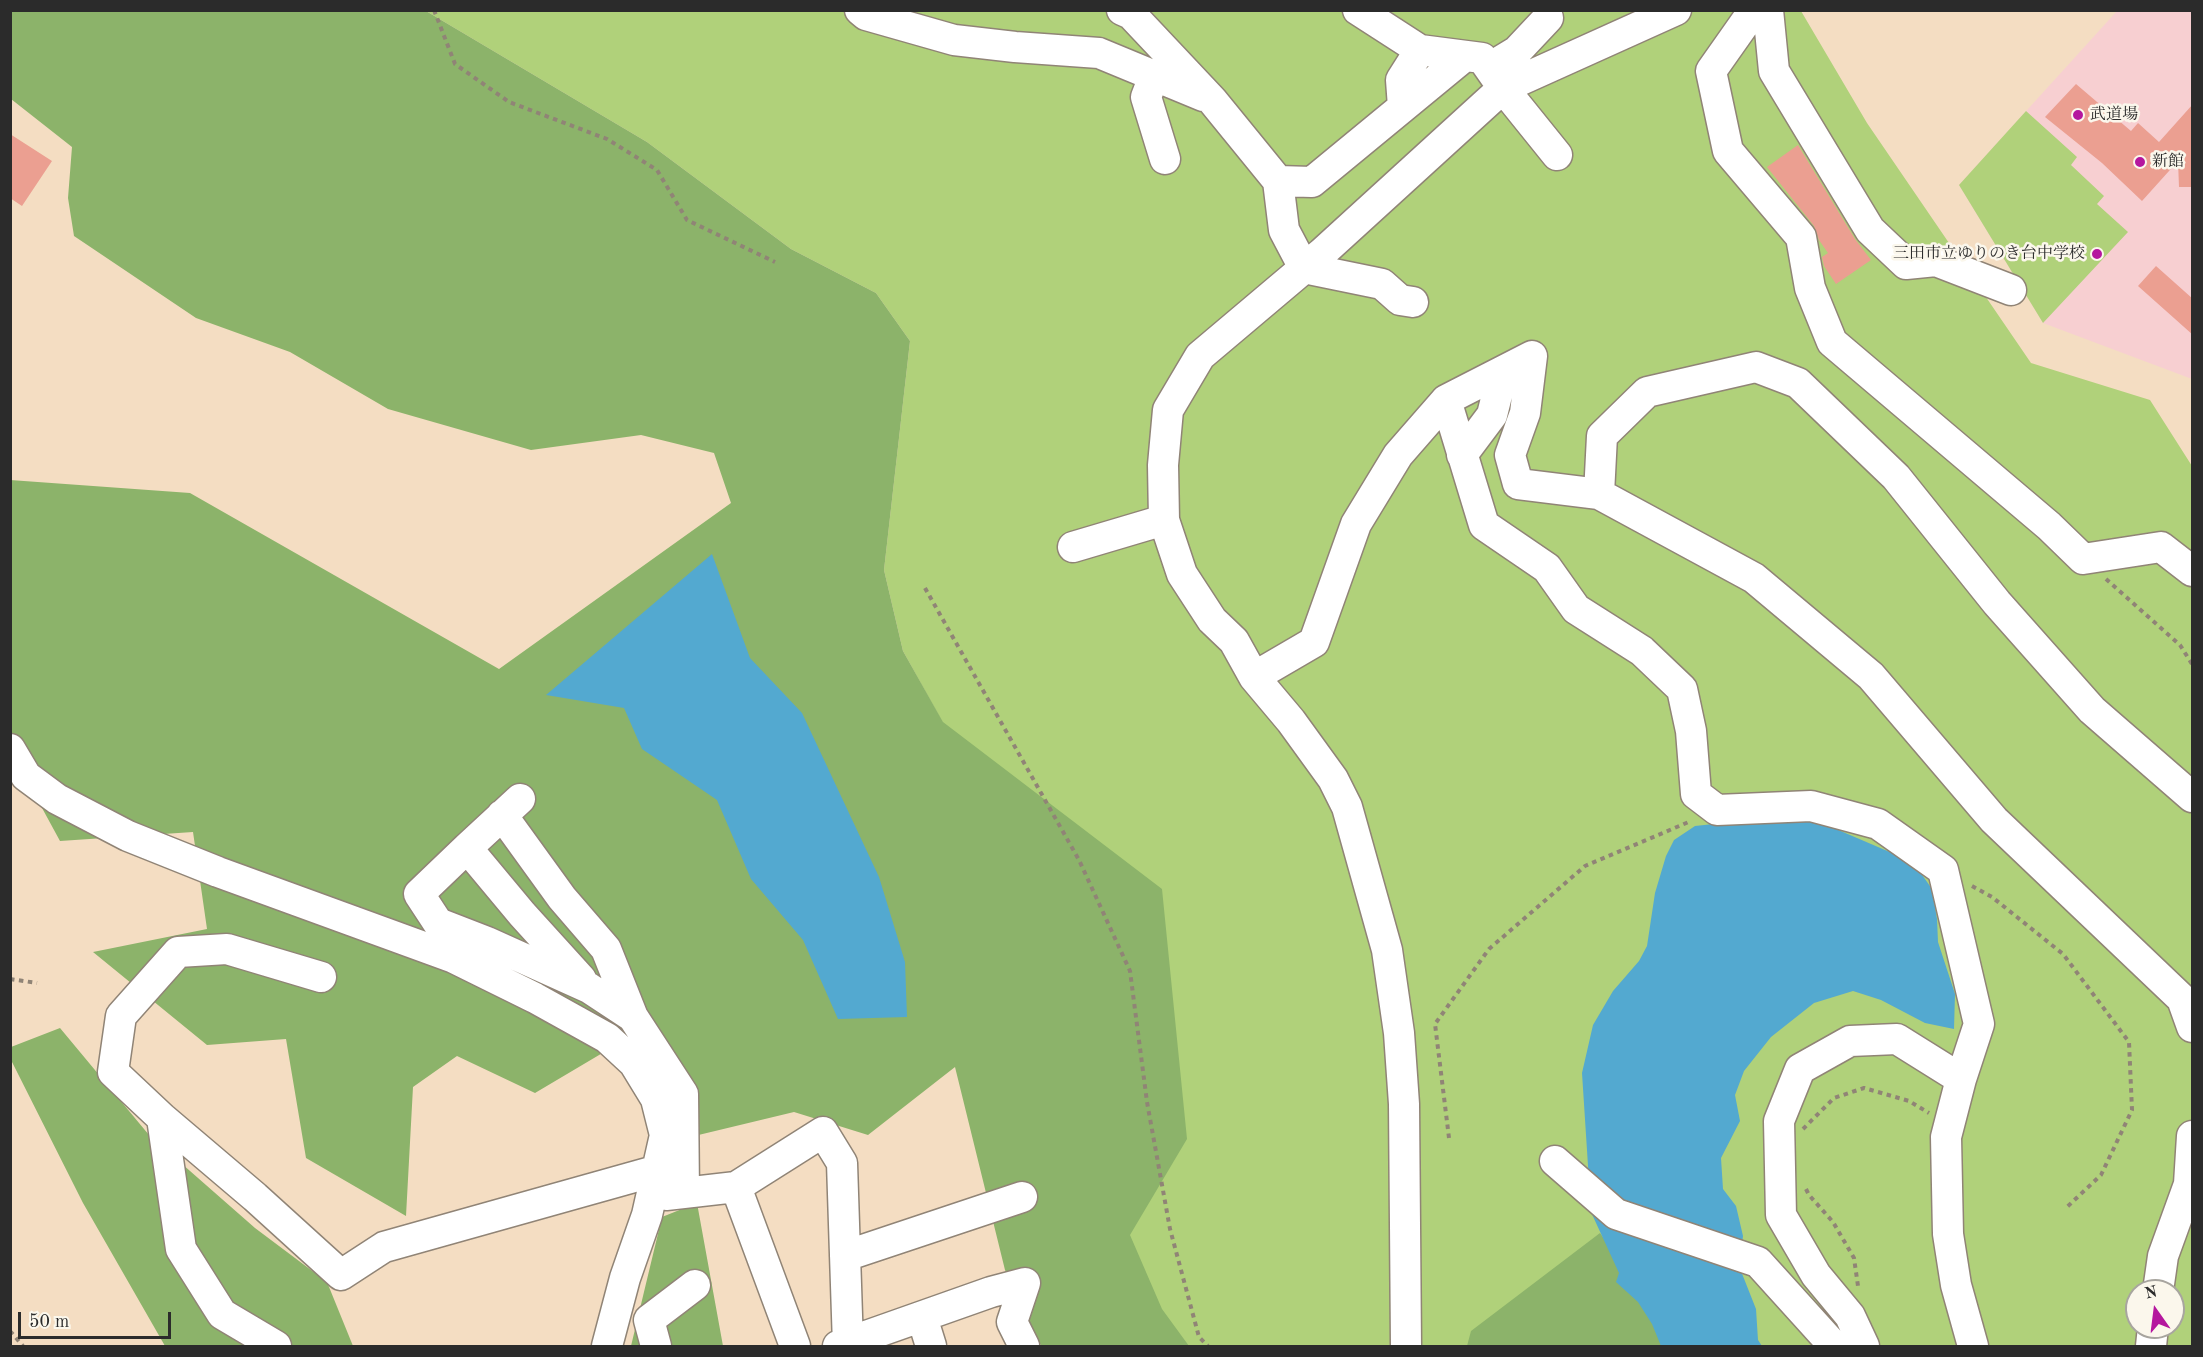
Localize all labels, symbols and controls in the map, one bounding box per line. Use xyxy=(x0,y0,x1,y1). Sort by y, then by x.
place label: 武道場 xyxy=(2090,105,2138,125)
marker: 武道場 xyxy=(2071,108,2085,122)
place label: 新館 xyxy=(2152,152,2184,172)
marker: 新館 xyxy=(2133,155,2147,169)
place label: 三田市立ゆりのき台中学校 xyxy=(1893,244,2085,264)
marker: 三田市立ゆりのき台中学校 xyxy=(2090,247,2104,261)
north arrow xyxy=(2125,1279,2185,1339)
text: N xyxy=(2143,1284,2159,1303)
scale bar xyxy=(21,1300,174,1338)
text: 50 m xyxy=(29,1313,69,1331)

